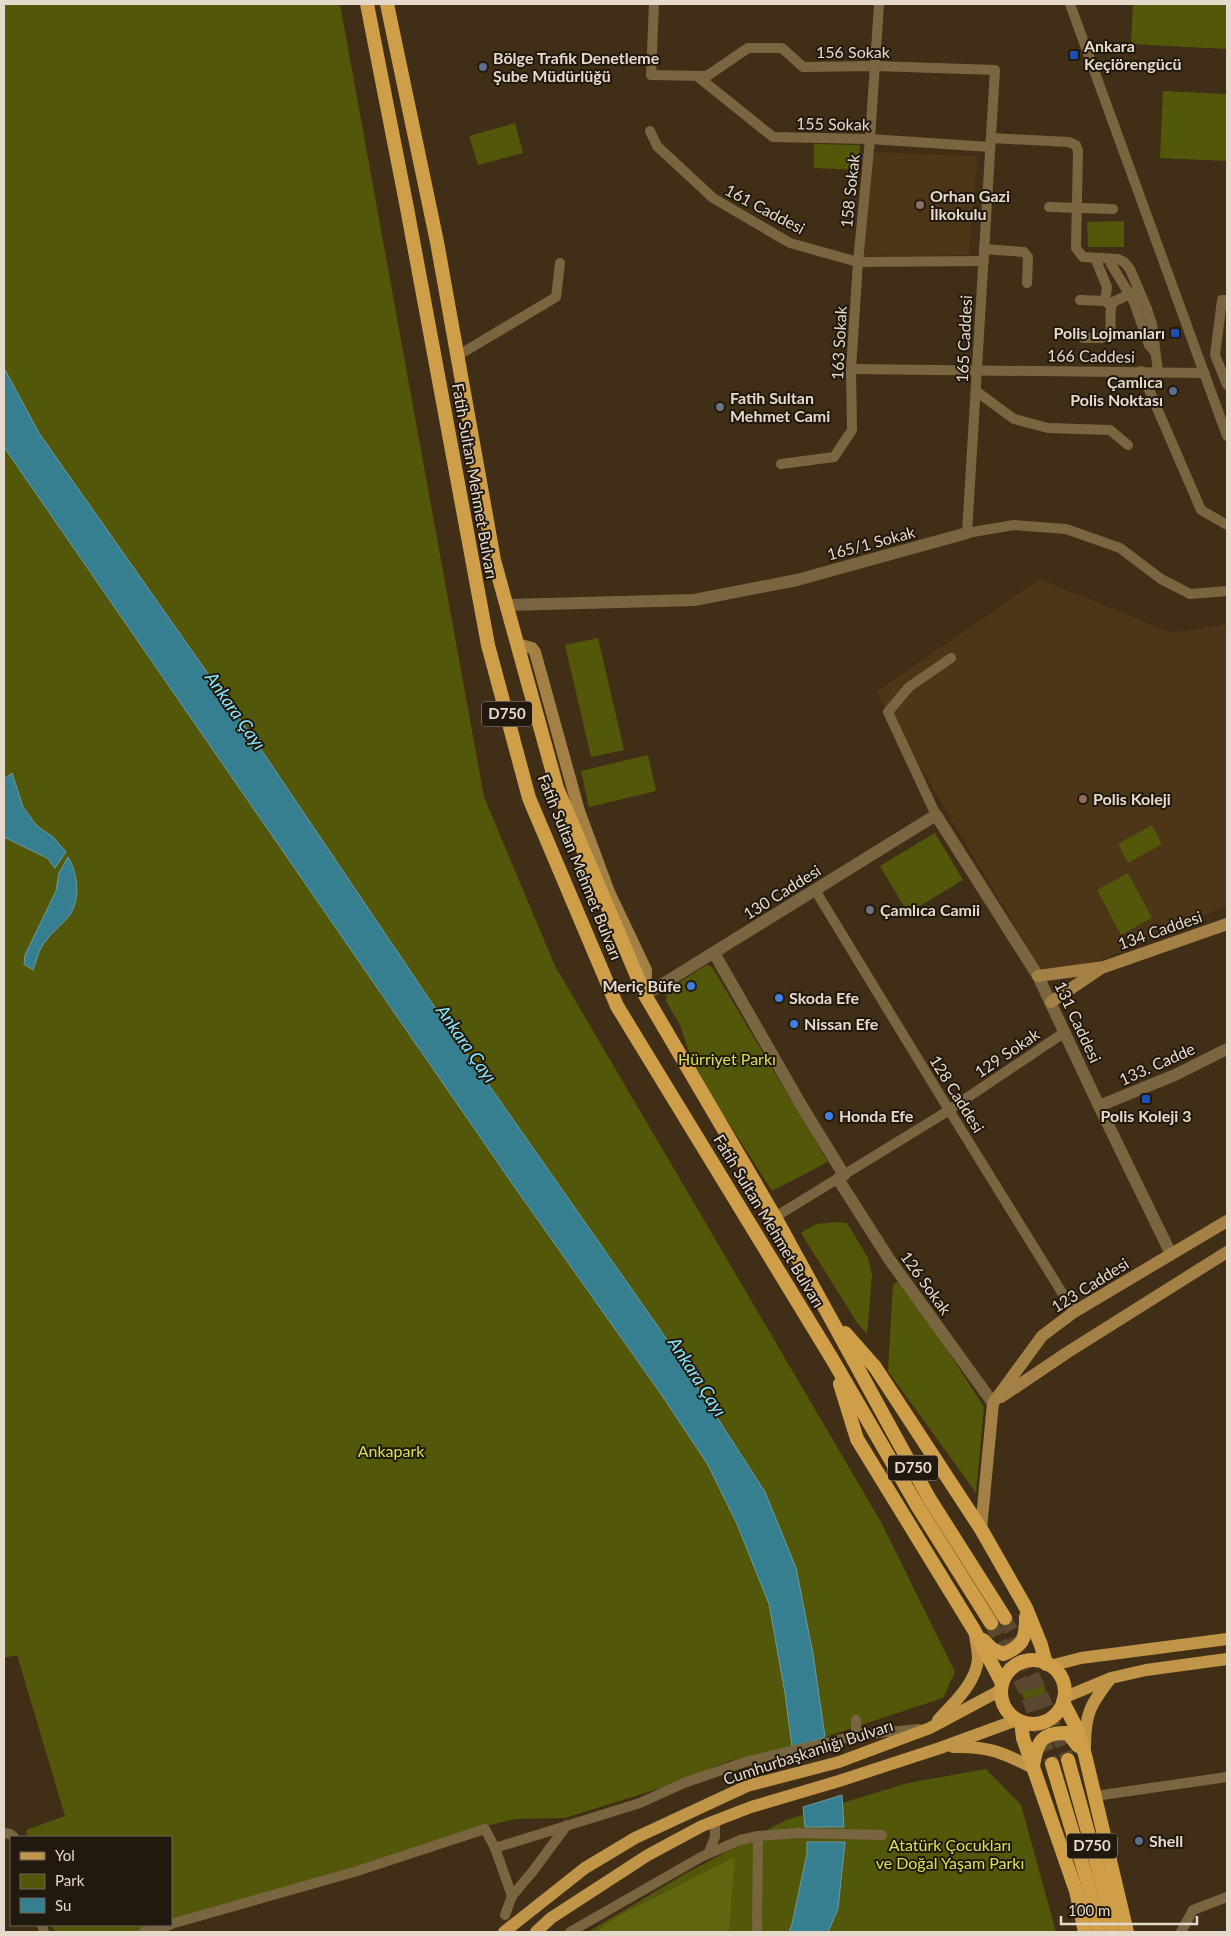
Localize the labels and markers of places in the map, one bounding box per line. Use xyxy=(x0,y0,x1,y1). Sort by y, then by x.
place label: Ankara Keçiörengücü xyxy=(1083,36,1181,73)
place label: Bölge Trafik Denetleme Şube Müdürlüğü xyxy=(493,48,660,85)
marker: Ankara Keçiörengücü xyxy=(1068,49,1080,61)
marker: Bölge Trafik Denetleme Şube Müdürlüğü xyxy=(477,61,489,73)
place label: Orhan Gazi İlkokulu xyxy=(930,186,1010,223)
marker: Orhan Gazi İlkokulu xyxy=(914,199,926,211)
place label: Polis Lojmanları xyxy=(1053,323,1165,342)
marker: Polis Lojmanları xyxy=(1169,327,1181,339)
place label: Çamlıca Polis Noktası xyxy=(1070,372,1163,409)
marker: Çamlıca Polis Noktası xyxy=(1167,385,1179,397)
place label: Fatih Sultan Mehmet Cami xyxy=(730,388,830,425)
marker: Fatih Sultan Mehmet Cami xyxy=(714,401,726,413)
place label: Polis Koleji xyxy=(1093,789,1171,808)
marker: Polis Koleji xyxy=(1077,793,1089,805)
place label: Çamlıca Camii xyxy=(880,900,980,919)
marker: Çamlıca Camii xyxy=(864,904,876,916)
place label: Meriç Büfe xyxy=(602,976,681,995)
marker: Meriç Büfe xyxy=(685,980,697,992)
place label: Skoda Efe xyxy=(789,988,860,1007)
marker: Skoda Efe xyxy=(773,992,785,1004)
place label: Nissan Efe xyxy=(804,1014,879,1033)
marker: Nissan Efe xyxy=(788,1018,800,1030)
marker: Polis Koleji 3 xyxy=(1140,1093,1152,1105)
place label: Honda Efe xyxy=(839,1106,914,1125)
place label: Polis Koleji 3 xyxy=(1100,1106,1192,1125)
marker: Honda Efe xyxy=(823,1110,835,1122)
place label: Shell xyxy=(1149,1831,1183,1850)
marker: Shell xyxy=(1133,1835,1145,1847)

